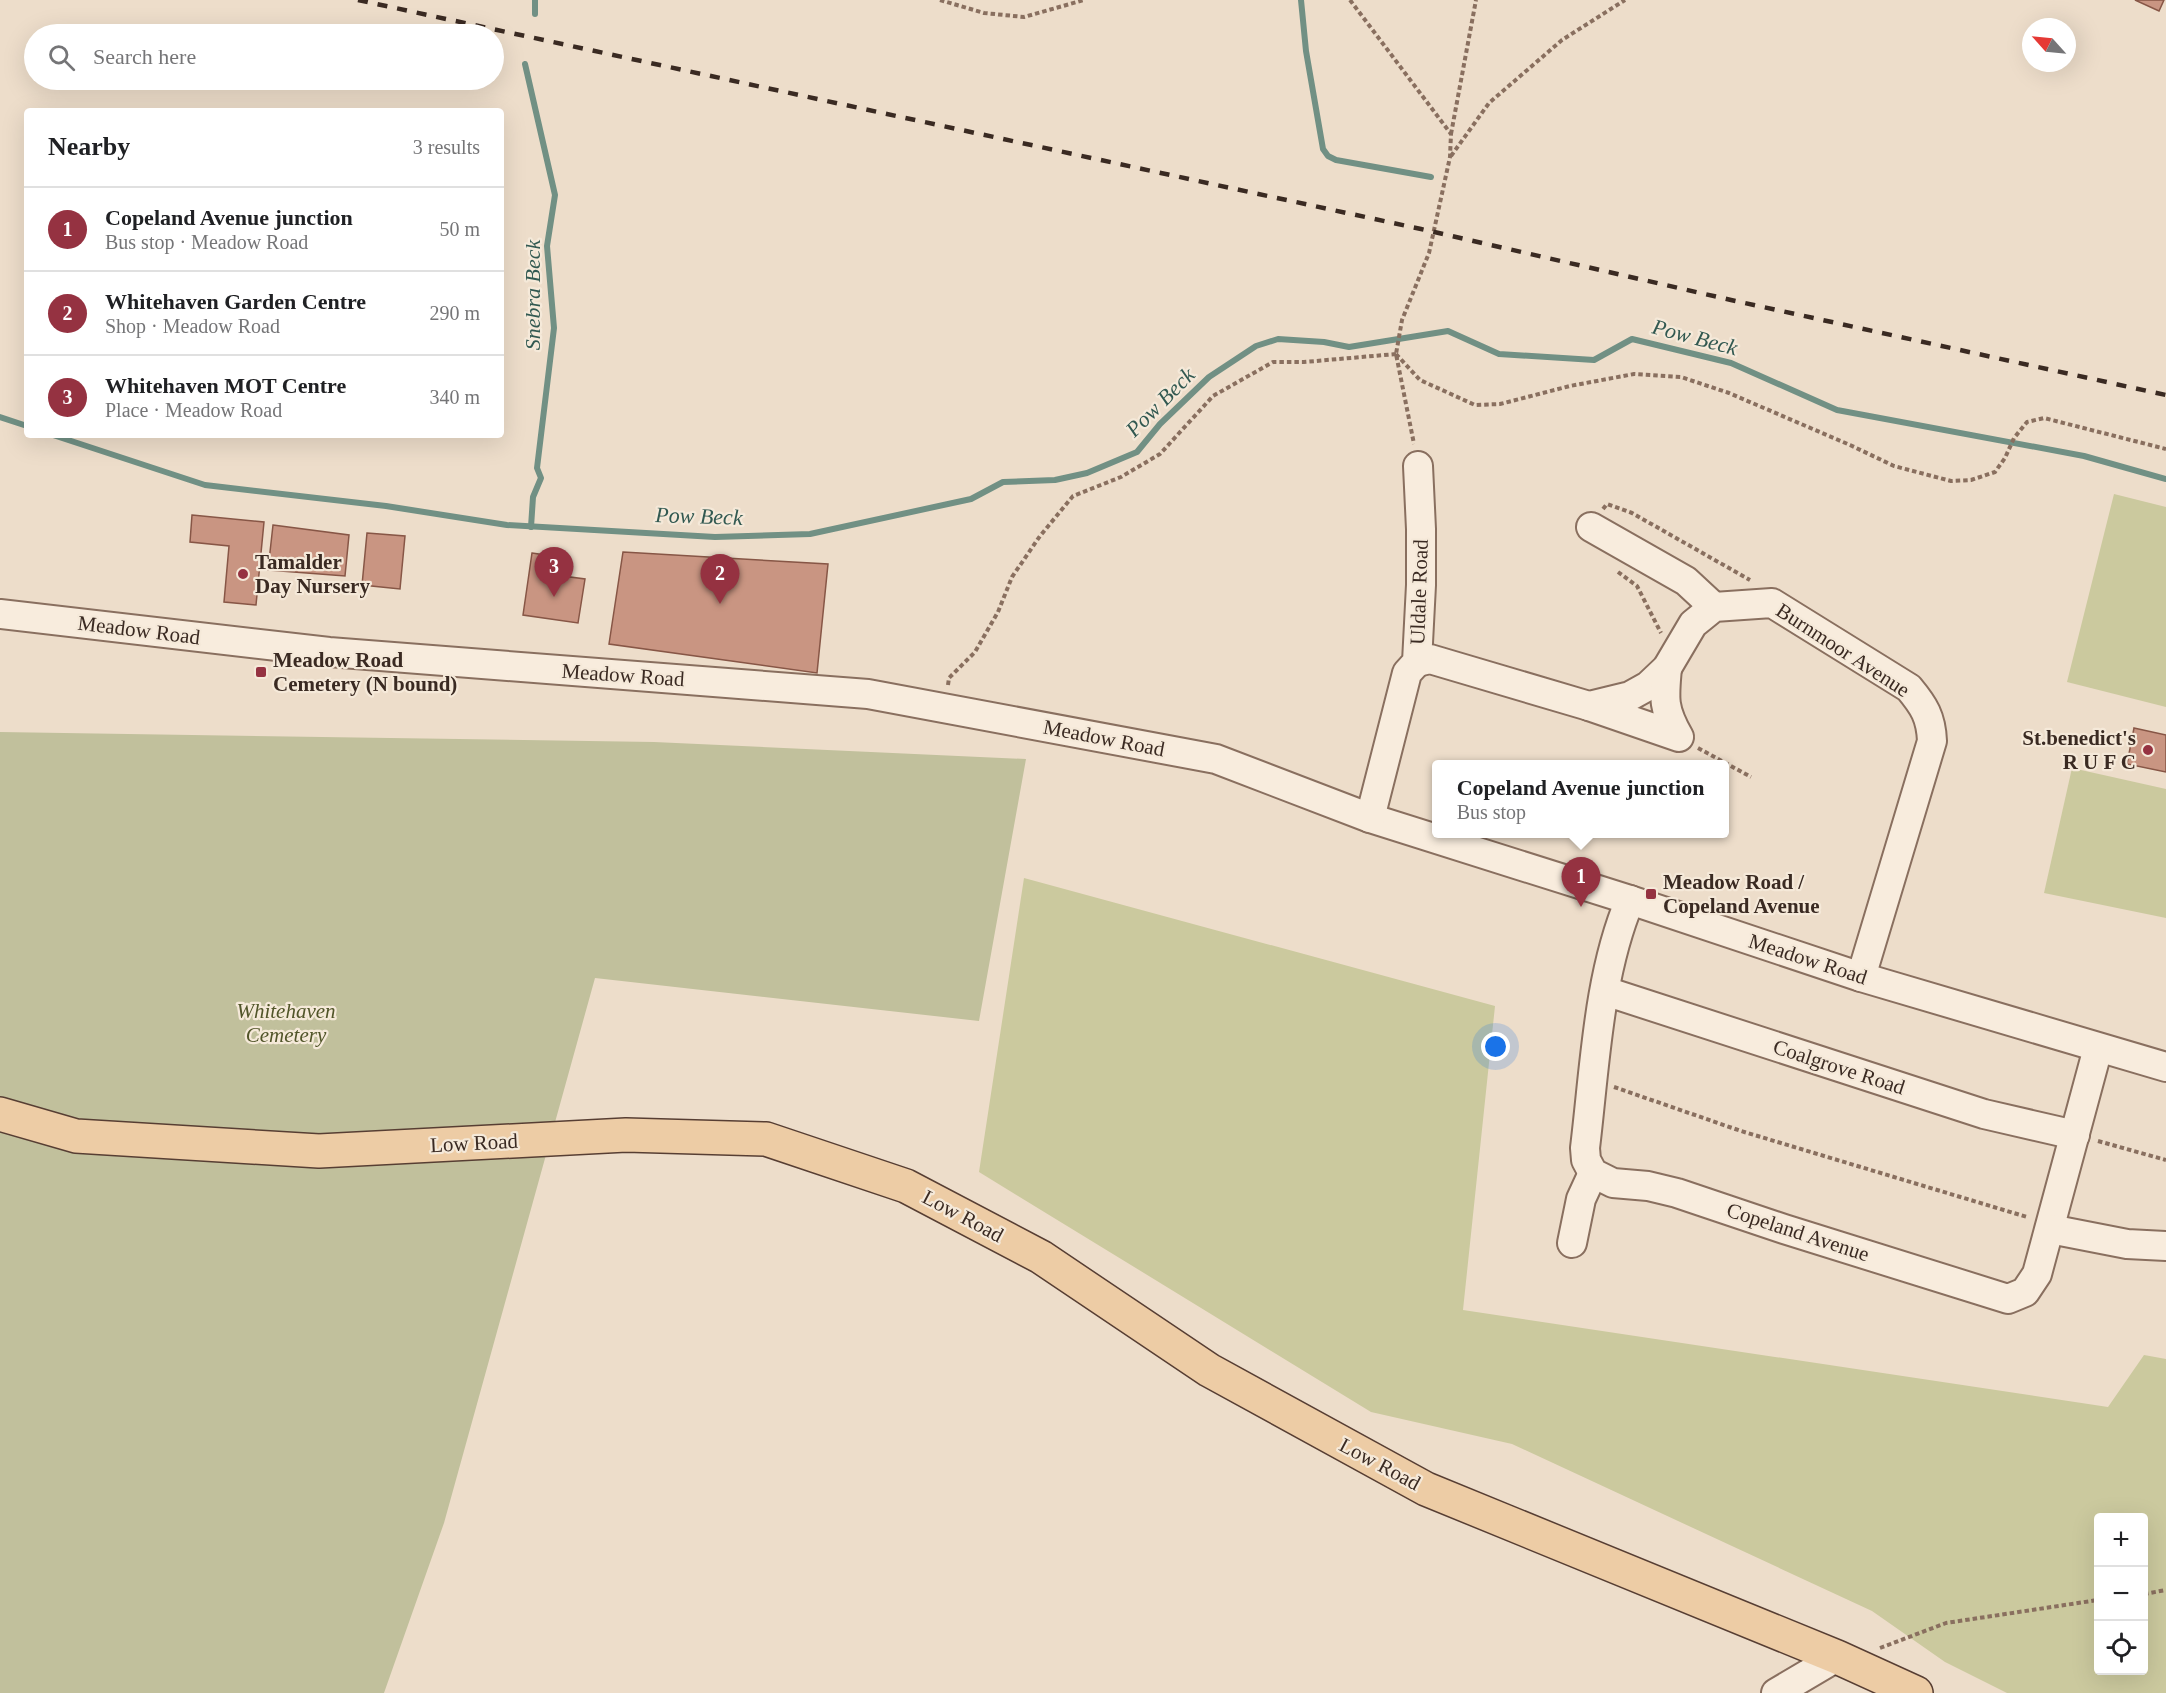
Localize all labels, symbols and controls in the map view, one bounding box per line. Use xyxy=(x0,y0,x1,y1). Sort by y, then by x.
north arrow xyxy=(2022,18,2076,72)
search box xyxy=(24,24,504,90)
icon: search xyxy=(45,41,78,74)
text: Search here xyxy=(93,44,196,69)
text: Nearby xyxy=(48,132,130,161)
text: 3 results xyxy=(413,136,480,158)
text: Copeland Avenue junction xyxy=(105,205,353,230)
text: 1 xyxy=(63,218,73,240)
text: 50 m xyxy=(439,218,480,240)
text: Bus stop · Meadow Road xyxy=(105,231,308,253)
water label: Snebra Beck xyxy=(520,238,545,350)
text: Whitehaven Garden Centre xyxy=(105,289,366,314)
text: 2 xyxy=(63,302,73,324)
text: 290 m xyxy=(429,302,480,324)
water label: Pow Beck xyxy=(1649,313,1742,361)
text: Shop · Meadow Road xyxy=(105,315,280,337)
water label: Pow Beck xyxy=(1120,361,1201,442)
text: Whitehaven MOT Centre xyxy=(105,373,346,398)
text: 3 xyxy=(63,386,73,408)
text: 340 m xyxy=(429,386,480,408)
text: Place · Meadow Road xyxy=(105,399,282,421)
water label: Pow Beck xyxy=(654,502,744,530)
street label: Uldale Road xyxy=(1405,538,1433,645)
pin: 3 xyxy=(534,548,574,597)
place label: Tamalder Day Nursery xyxy=(255,550,370,598)
pin: 2 xyxy=(700,554,740,604)
marker: Tamalder Day Nursery xyxy=(236,567,250,581)
street label: Burnmoor Avenue xyxy=(1772,598,1914,702)
street label: Meadow Road xyxy=(76,611,202,649)
place label: Meadow Road Cemetery (N bound) xyxy=(273,648,457,696)
street label: Meadow Road xyxy=(561,659,686,691)
marker: Meadow Road Cemetery (N bound) xyxy=(254,665,268,679)
street label: Meadow Road xyxy=(1041,714,1167,762)
place label: St.benedict's R U F C xyxy=(2022,726,2136,774)
marker: St.benedict's R U F C xyxy=(2141,743,2155,757)
popup xyxy=(1432,760,1729,838)
text: Copeland Avenue junction xyxy=(1457,775,1704,800)
text: Bus stop xyxy=(1457,801,1526,823)
pin: 1 xyxy=(1562,858,1600,907)
place label: Meadow Road / Copeland Avenue xyxy=(1663,870,1820,918)
marker: Meadow Road / Copeland Avenue xyxy=(1644,887,1658,901)
street label: Meadow Road xyxy=(1746,929,1871,990)
park label: Whitehaven Cemetery xyxy=(236,999,336,1047)
your location xyxy=(1481,1032,1510,1061)
street label: Coalgrove Road xyxy=(1770,1034,1908,1100)
street label: Low Road xyxy=(429,1129,519,1157)
street label: Low Road xyxy=(918,1185,1008,1248)
street label: Copeland Avenue xyxy=(1724,1198,1872,1266)
street label: Low Road xyxy=(1335,1433,1425,1496)
map controls xyxy=(2094,1513,2148,1675)
button: + xyxy=(2094,1513,2148,1567)
button: − xyxy=(2094,1567,2148,1621)
button: locate xyxy=(2094,1621,2148,1675)

